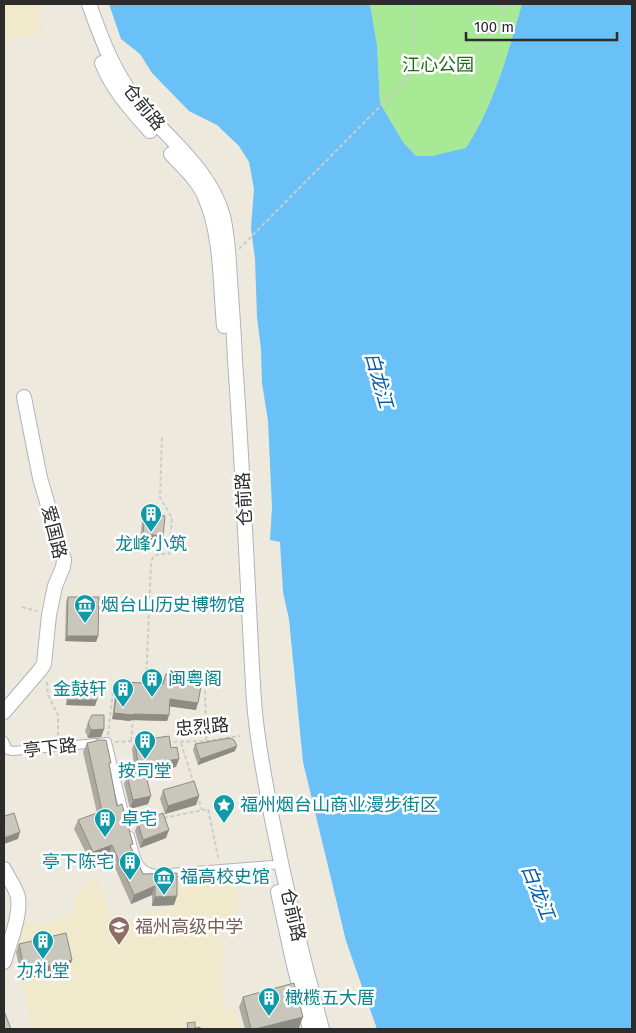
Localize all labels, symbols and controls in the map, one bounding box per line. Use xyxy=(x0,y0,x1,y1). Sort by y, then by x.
scale bar xyxy=(466,10,617,42)
text: 100 m xyxy=(474,18,514,36)
park label: 江心公园 xyxy=(402,54,474,76)
street label: 仓前路 xyxy=(118,79,170,135)
water label: 白龙江 xyxy=(360,349,398,412)
street label: 仓前路 xyxy=(232,471,256,527)
building icon: 龙峰小筑 xyxy=(139,502,163,533)
street label: 爱国路 xyxy=(37,503,71,561)
place label: 龙峰小筑 xyxy=(115,533,187,555)
museum icon: 烟台山历史博物馆 xyxy=(73,593,97,624)
place label: 烟台山历史博物馆 xyxy=(101,594,245,616)
building icon: 闽粤阁 xyxy=(140,667,164,698)
place label: 闽粤阁 xyxy=(168,668,222,690)
building icon: 金鼓轩 xyxy=(111,677,135,708)
place label: 金鼓轩 xyxy=(53,678,107,700)
street label: 忠烈路 xyxy=(174,714,230,740)
building icon: 按司堂 xyxy=(133,729,157,760)
street label: 亭下路 xyxy=(22,734,78,762)
place label: 按司堂 xyxy=(118,760,172,782)
place icon: 福州烟台山商业漫步街区 xyxy=(212,793,236,824)
place label: 福州烟台山商业漫步街区 xyxy=(240,794,438,816)
building icon: 卓宅 xyxy=(93,807,117,838)
place label: 卓宅 xyxy=(121,808,157,830)
building icon: 亭下陈宅 xyxy=(118,850,142,881)
place label: 亭下陈宅 xyxy=(42,851,114,873)
water label: 白龙江 xyxy=(517,861,560,925)
museum icon: 福高校史馆 xyxy=(152,865,176,896)
place label: 福高校史馆 xyxy=(180,866,270,888)
street label: 仓前路 xyxy=(276,886,310,944)
school or university icon: 福州高级中学 xyxy=(107,915,131,946)
place label: 福州高级中学 xyxy=(135,916,243,938)
building icon: 力礼堂 xyxy=(31,929,55,960)
place label: 力礼堂 xyxy=(16,960,70,982)
building icon: 橄榄五大厝 xyxy=(257,986,281,1017)
place label: 橄榄五大厝 xyxy=(285,987,375,1009)

